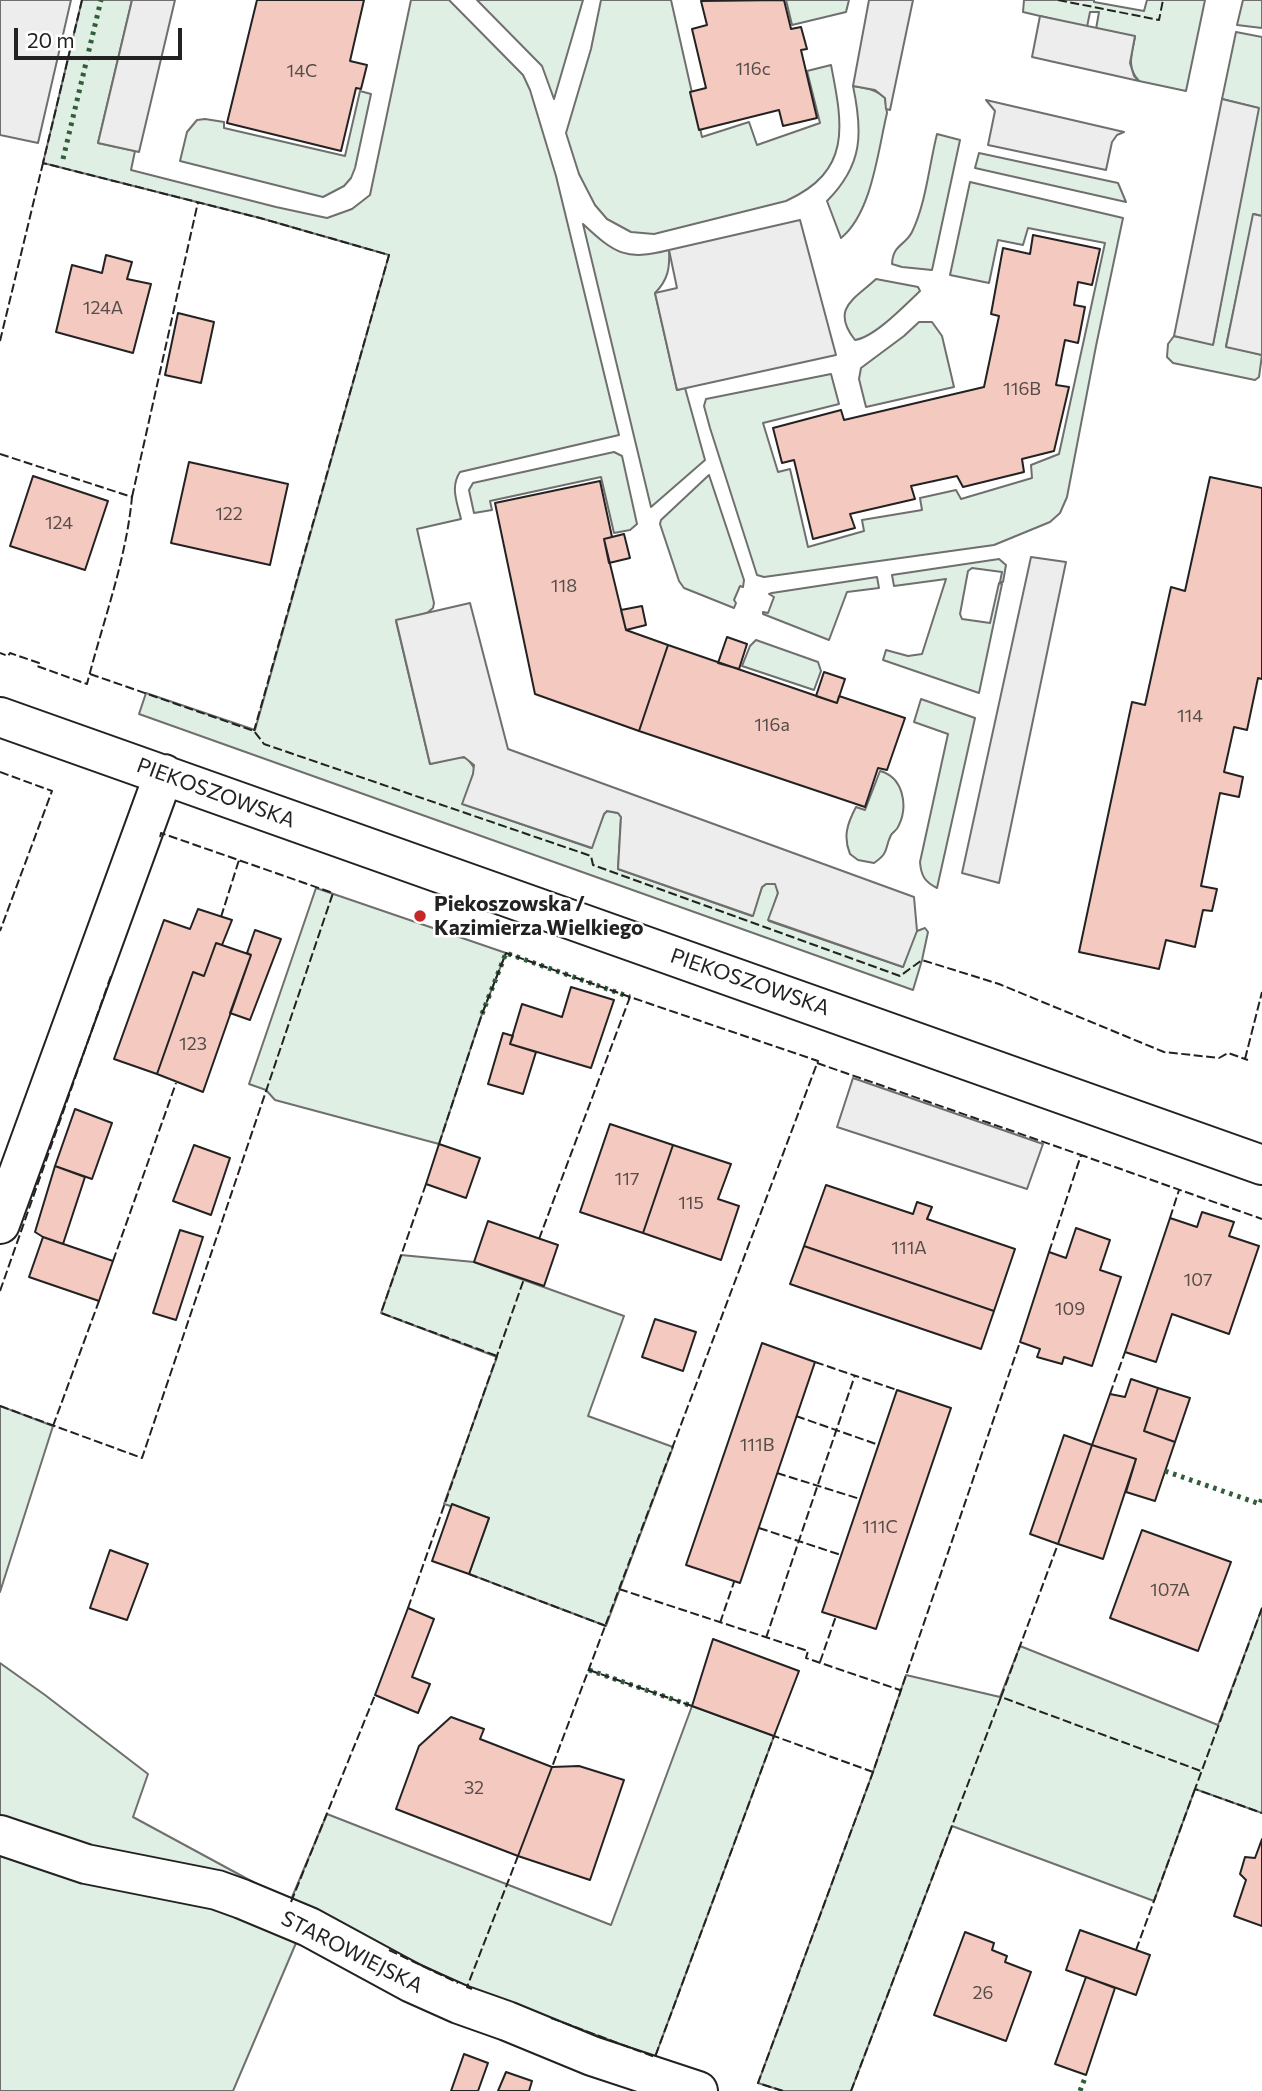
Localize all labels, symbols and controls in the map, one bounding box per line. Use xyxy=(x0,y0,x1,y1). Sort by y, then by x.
scale bar xyxy=(18,14,186,58)
text: 20 m xyxy=(27,27,75,52)
house number: 116c xyxy=(735,58,771,80)
house number: 14C xyxy=(287,60,317,82)
house number: 124A xyxy=(83,297,123,319)
house number: 116B xyxy=(1003,378,1041,400)
house number: 122 xyxy=(215,503,243,525)
house number: 124 xyxy=(45,512,73,534)
house number: 118 xyxy=(551,575,577,597)
house number: 114 xyxy=(1177,705,1203,727)
house number: 116a xyxy=(754,714,790,736)
street label: PIEKOSZOWSKA xyxy=(133,753,299,833)
place label: Piekoszowska / Kazimierza Wielkiego xyxy=(434,891,644,941)
marker: Piekoszowska / Kazimierza Wielkiego xyxy=(412,908,428,924)
street label: PIEKOSZOWSKA xyxy=(667,943,833,1021)
house number: 123 xyxy=(179,1033,207,1055)
house number: 117 xyxy=(615,1168,639,1190)
house number: 115 xyxy=(678,1192,704,1214)
house number: 111A xyxy=(891,1237,927,1259)
house number: 107 xyxy=(1184,1269,1212,1291)
house number: 109 xyxy=(1055,1298,1085,1320)
house number: 111B xyxy=(740,1434,774,1456)
house number: 111C xyxy=(862,1516,898,1538)
house number: 107A xyxy=(1150,1579,1190,1601)
house number: 32 xyxy=(464,1777,484,1799)
street label: STAROWIEJSKA xyxy=(277,1906,427,1998)
house number: 26 xyxy=(973,1982,993,2004)

